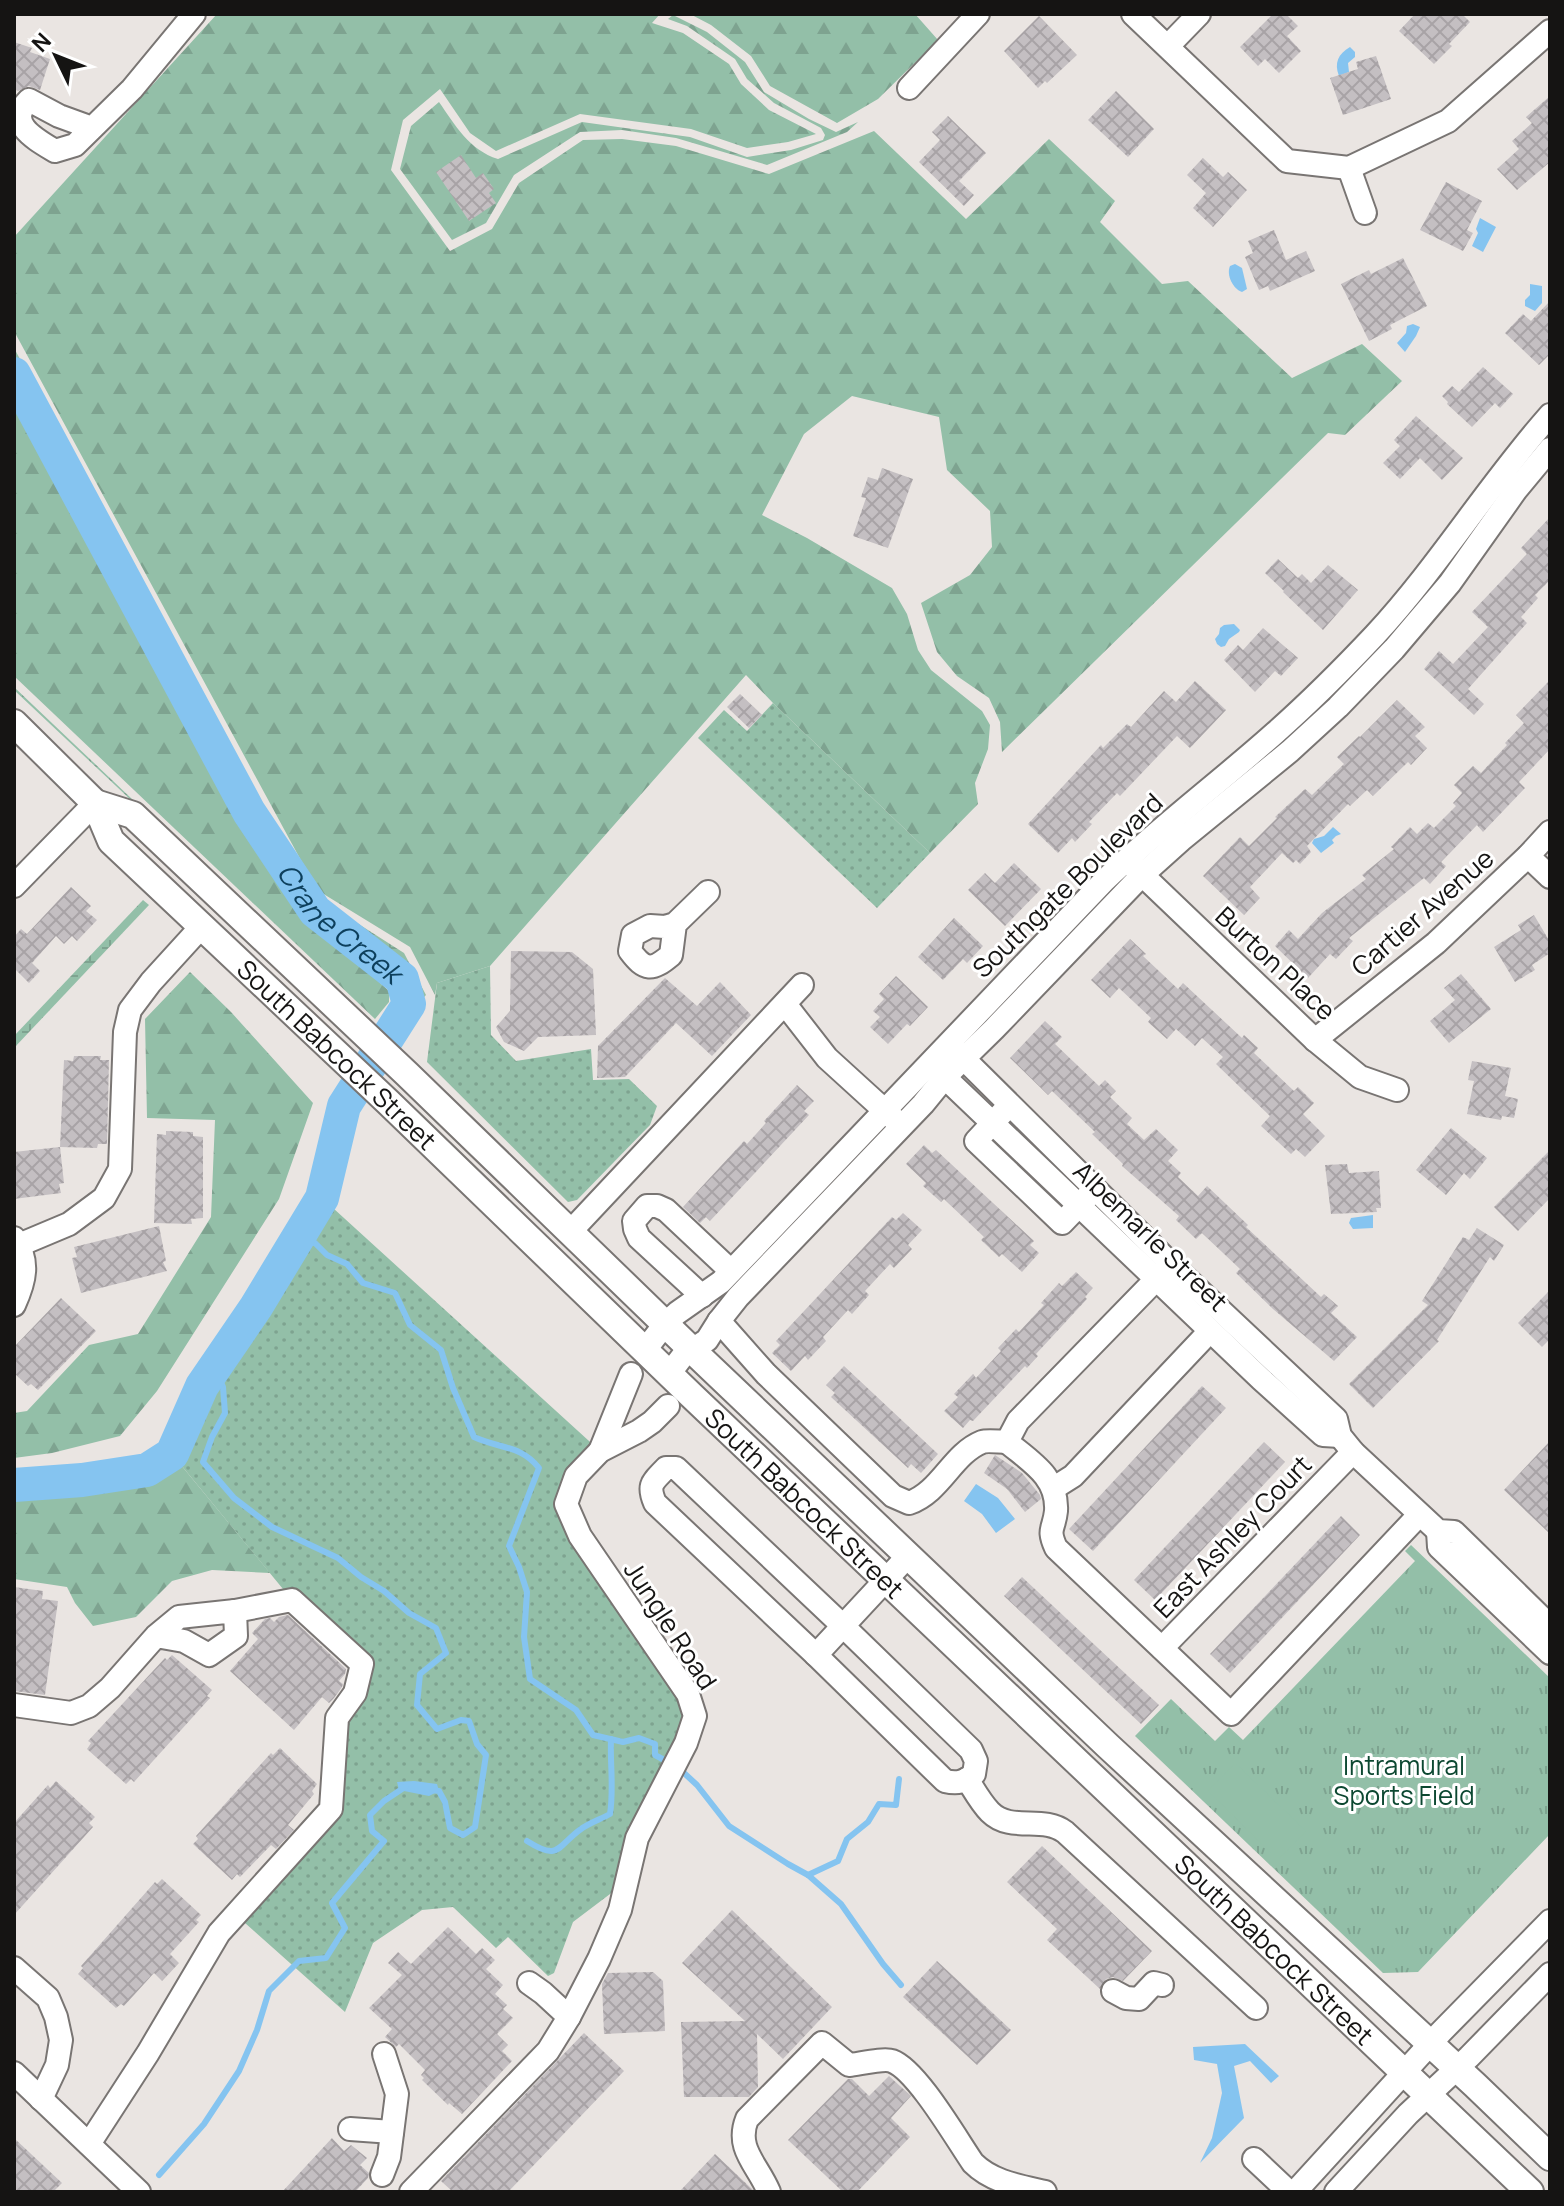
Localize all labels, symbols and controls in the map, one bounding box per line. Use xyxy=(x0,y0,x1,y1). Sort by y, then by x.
north arrow xyxy=(16,16,96,96)
text: N xyxy=(25,26,58,58)
street label: Southgate Boulevard xyxy=(964,785,1170,985)
street label: Cartier Avenue xyxy=(1343,840,1501,984)
water label: Crane Creek xyxy=(269,855,414,994)
street label: Burton Place xyxy=(1208,898,1344,1028)
street label: South Babcock Street xyxy=(230,951,445,1158)
street label: Albemarle Street xyxy=(1066,1153,1236,1319)
street label: South Babcock Street xyxy=(697,1400,912,1606)
street label: East Ashley Court xyxy=(1145,1447,1319,1625)
street label: Jungle Road xyxy=(616,1554,726,1696)
park label: Intramural Sports Field xyxy=(1333,1747,1475,1813)
street label: South Babcock Street xyxy=(1167,1846,1382,2053)

